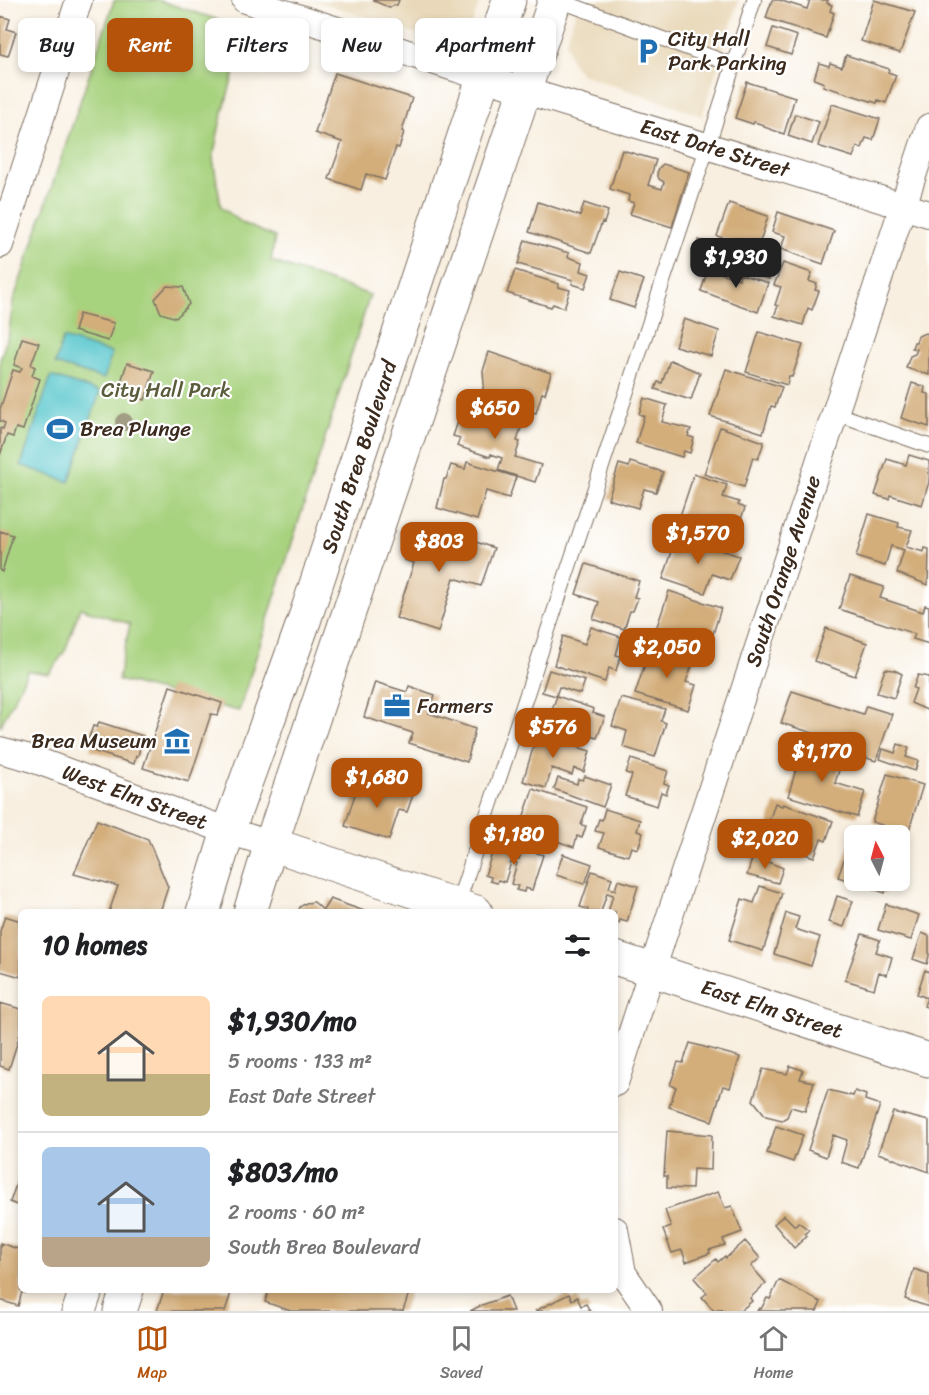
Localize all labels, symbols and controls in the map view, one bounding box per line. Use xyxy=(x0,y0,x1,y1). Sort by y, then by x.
chip: Buy xyxy=(18,18,95,72)
chip: Rent xyxy=(107,18,193,72)
chip: Filters xyxy=(205,18,309,72)
chip: New xyxy=(321,18,403,72)
chip: Apartment xyxy=(415,18,556,72)
place label: City Hall Park Parking xyxy=(668,20,787,82)
parking icon: City Hall Park Parking xyxy=(633,36,663,66)
street label: East Date Street xyxy=(635,107,796,189)
pin: $1,930 xyxy=(687,238,785,289)
text: $1,930 xyxy=(704,240,768,275)
street label: South Brea Boulevard xyxy=(310,354,409,559)
park label: City Hall Park xyxy=(101,371,231,409)
pin: $650 xyxy=(459,389,531,440)
text: $650 xyxy=(470,391,520,426)
place label: Brea Plunge xyxy=(80,410,191,448)
sports icon: Brea Plunge xyxy=(45,414,75,444)
street label: South Orange Avenue xyxy=(734,470,832,672)
pin: $1,570 xyxy=(649,514,747,565)
text: $1,570 xyxy=(666,516,730,551)
pin: $803 xyxy=(403,522,475,573)
text: $803 xyxy=(414,524,464,559)
pin: $2,050 xyxy=(618,628,716,679)
text: $2,050 xyxy=(633,630,701,665)
place label: Farmers xyxy=(417,687,493,725)
office icon: Farmers xyxy=(382,691,412,721)
pin: $576 xyxy=(517,708,589,759)
text: $576 xyxy=(529,710,577,745)
place label: Brea Museum xyxy=(31,722,157,760)
museum icon: Brea Museum xyxy=(162,726,192,756)
pin: $1,170 xyxy=(773,732,871,783)
text: $1,170 xyxy=(792,734,852,769)
street label: West Elm Street xyxy=(57,753,213,841)
pin: $1,680 xyxy=(328,758,426,809)
text: $1,680 xyxy=(345,760,409,795)
pin: $1,180 xyxy=(465,815,563,866)
text: $1,180 xyxy=(484,817,544,852)
pin: $2,020 xyxy=(716,819,814,870)
text: $2,020 xyxy=(731,821,799,856)
north arrow xyxy=(844,825,910,891)
map controls xyxy=(844,825,910,891)
text: 10 homes xyxy=(42,922,147,968)
icon: filters xyxy=(561,929,594,962)
street label: East Elm Street xyxy=(696,968,848,1050)
text: $1,930/mo xyxy=(228,998,356,1044)
icon: home xyxy=(90,1020,162,1092)
text: 5 rooms · 133 m² xyxy=(228,1044,372,1079)
text: East Date Street xyxy=(228,1079,375,1114)
text: $803/mo xyxy=(228,1149,338,1195)
icon: home xyxy=(90,1171,162,1243)
text: 2 rooms · 60 m² xyxy=(228,1195,365,1230)
text: South Brea Boulevard xyxy=(228,1230,420,1265)
tab: Map xyxy=(136,1322,169,1387)
tab: Saved xyxy=(440,1322,482,1387)
tab: Home xyxy=(753,1322,793,1387)

